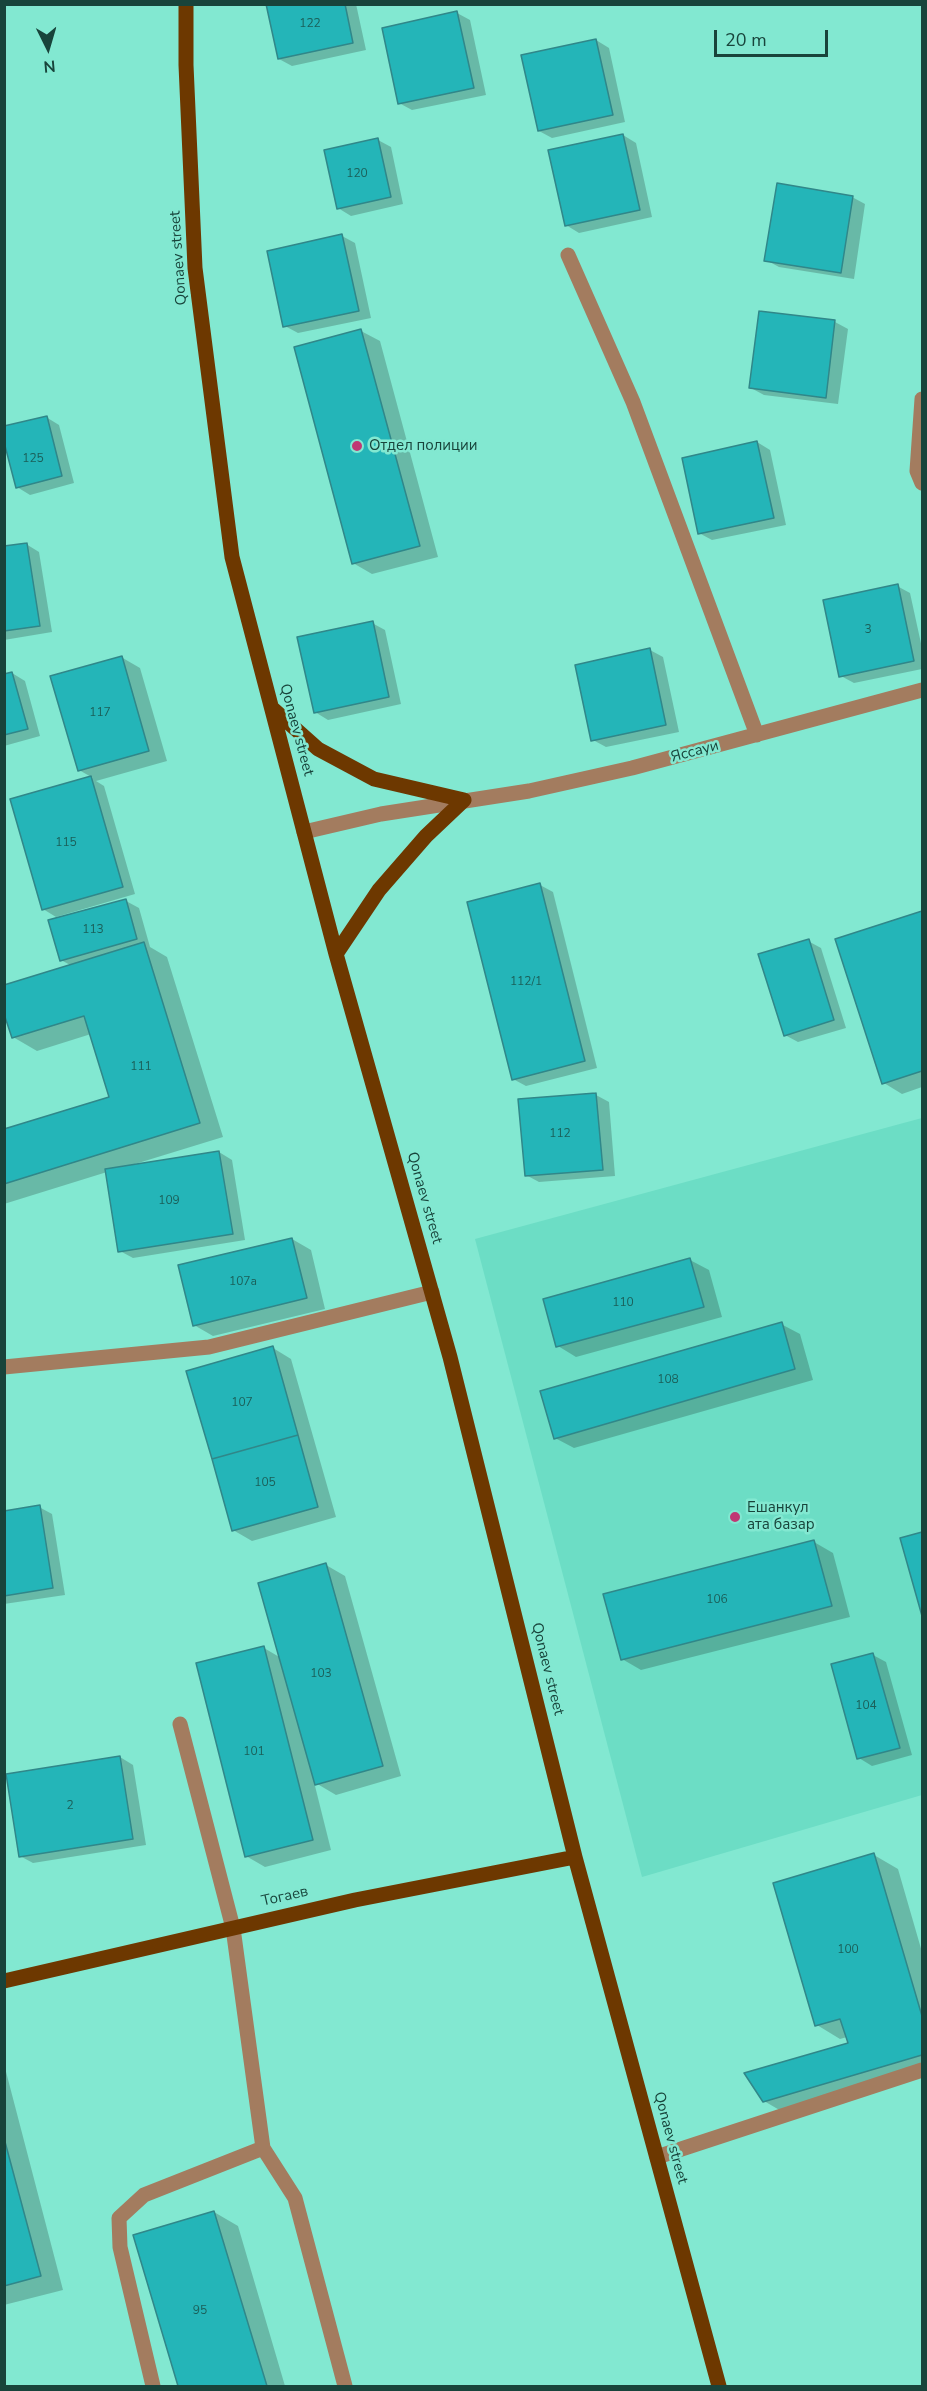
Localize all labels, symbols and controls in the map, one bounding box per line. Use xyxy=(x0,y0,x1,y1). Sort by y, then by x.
house number: 122 xyxy=(299,17,321,31)
north arrow xyxy=(18,18,78,78)
scale bar xyxy=(717,18,831,56)
text: 20 m xyxy=(725,28,767,52)
text: N xyxy=(43,54,56,77)
house number: 120 xyxy=(346,167,368,181)
street label: Qonaev street xyxy=(167,210,191,306)
place label: Отдел полиции xyxy=(369,437,478,455)
marker: Отдел полиции xyxy=(350,439,364,453)
house number: 125 xyxy=(22,452,44,466)
house number: 3 xyxy=(864,623,872,637)
street label: Qonaev street xyxy=(275,682,317,778)
house number: 117 xyxy=(89,706,111,720)
street label: Яссауи xyxy=(669,737,721,767)
house number: 115 xyxy=(55,836,77,850)
house number: 113 xyxy=(82,923,104,937)
house number: 112/1 xyxy=(510,975,542,989)
house number: 111 xyxy=(130,1060,152,1074)
house number: 112 xyxy=(549,1127,571,1141)
street label: Qonaev street xyxy=(402,1150,446,1246)
house number: 109 xyxy=(158,1194,180,1208)
house number: 107а xyxy=(229,1275,257,1289)
house number: 110 xyxy=(612,1296,634,1310)
house number: 108 xyxy=(657,1373,679,1387)
house number: 107 xyxy=(231,1396,253,1410)
house number: 105 xyxy=(254,1476,276,1490)
place label: Ешанкул ата базар xyxy=(747,1499,815,1534)
marker: Ешанкул ата базар xyxy=(728,1510,742,1524)
house number: 106 xyxy=(706,1593,728,1607)
street label: Qonaev street xyxy=(527,1621,567,1717)
house number: 103 xyxy=(310,1667,332,1681)
house number: 104 xyxy=(855,1699,877,1713)
house number: 101 xyxy=(243,1745,265,1759)
house number: 2 xyxy=(66,1799,74,1813)
street label: Тогаев xyxy=(260,1883,310,1911)
house number: 100 xyxy=(837,1943,859,1957)
street label: Qonaev street xyxy=(649,2090,691,2186)
house number: 95 xyxy=(193,2304,207,2318)

